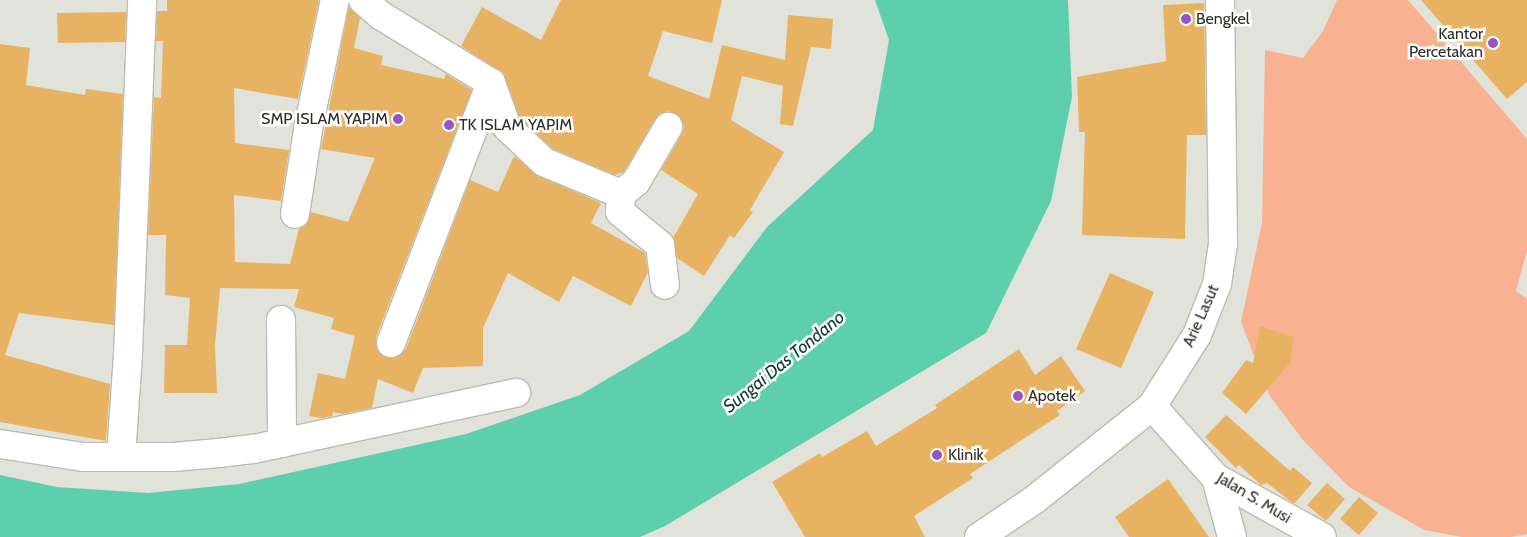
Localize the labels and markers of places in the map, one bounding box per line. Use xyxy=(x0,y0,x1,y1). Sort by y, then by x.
place label: Bengkel xyxy=(1196,9,1249,29)
marker: Bengkel xyxy=(1180,13,1192,25)
place label: Kantor Percetakan xyxy=(1409,24,1483,62)
marker: Kantor Percetakan xyxy=(1487,37,1499,49)
place label: SMP ISLAM YAPIM xyxy=(261,109,388,129)
marker: SMP ISLAM YAPIM xyxy=(392,113,404,125)
place label: TK ISLAM YAPIM xyxy=(459,115,572,135)
marker: TK ISLAM YAPIM xyxy=(443,119,455,131)
place label: Apotek xyxy=(1028,386,1076,406)
marker: Apotek xyxy=(1012,390,1024,402)
place label: Klinik xyxy=(948,445,984,465)
marker: Klinik xyxy=(930,448,944,462)

